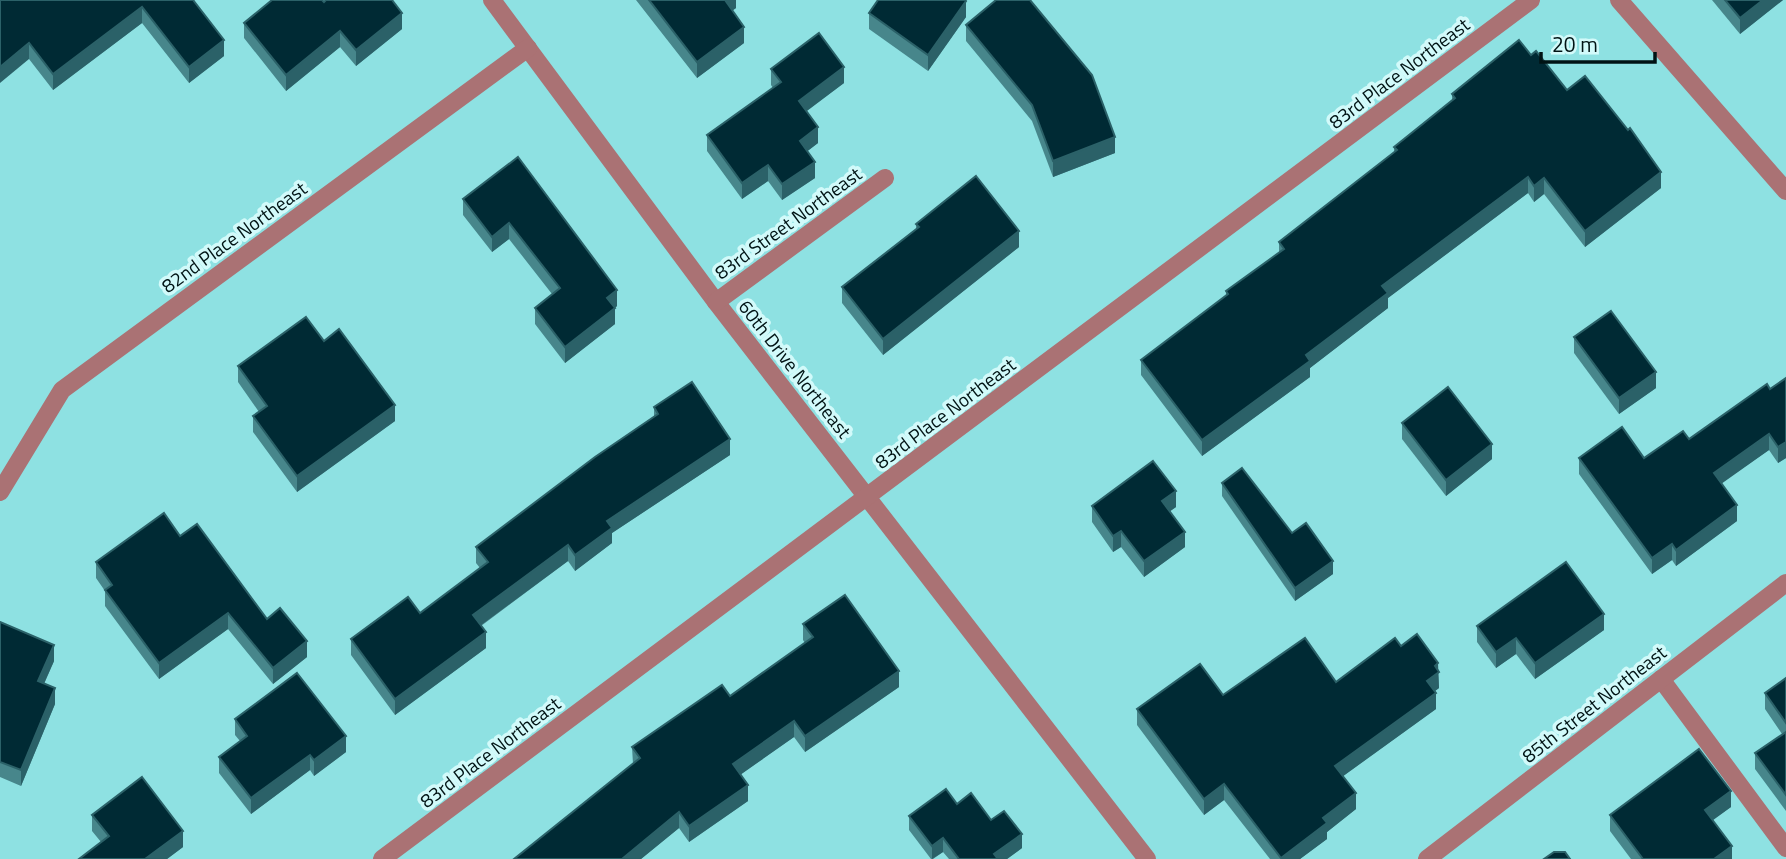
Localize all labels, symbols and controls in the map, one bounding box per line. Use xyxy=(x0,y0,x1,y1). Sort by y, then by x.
street label: 83rd Place Northeast xyxy=(1322,10,1475,135)
scale bar xyxy=(1541,21,1655,65)
text: 20 m xyxy=(1552,28,1598,60)
street label: 83rd Street Northeast xyxy=(708,159,868,286)
street label: 82nd Place Northeast xyxy=(155,174,313,299)
street label: 60th Drive Northeast xyxy=(732,293,859,444)
street label: 83rd Place Northeast xyxy=(868,350,1021,475)
street label: 85th Street Northeast xyxy=(1515,638,1672,769)
street label: 83rd Place Northeast xyxy=(413,689,566,814)

